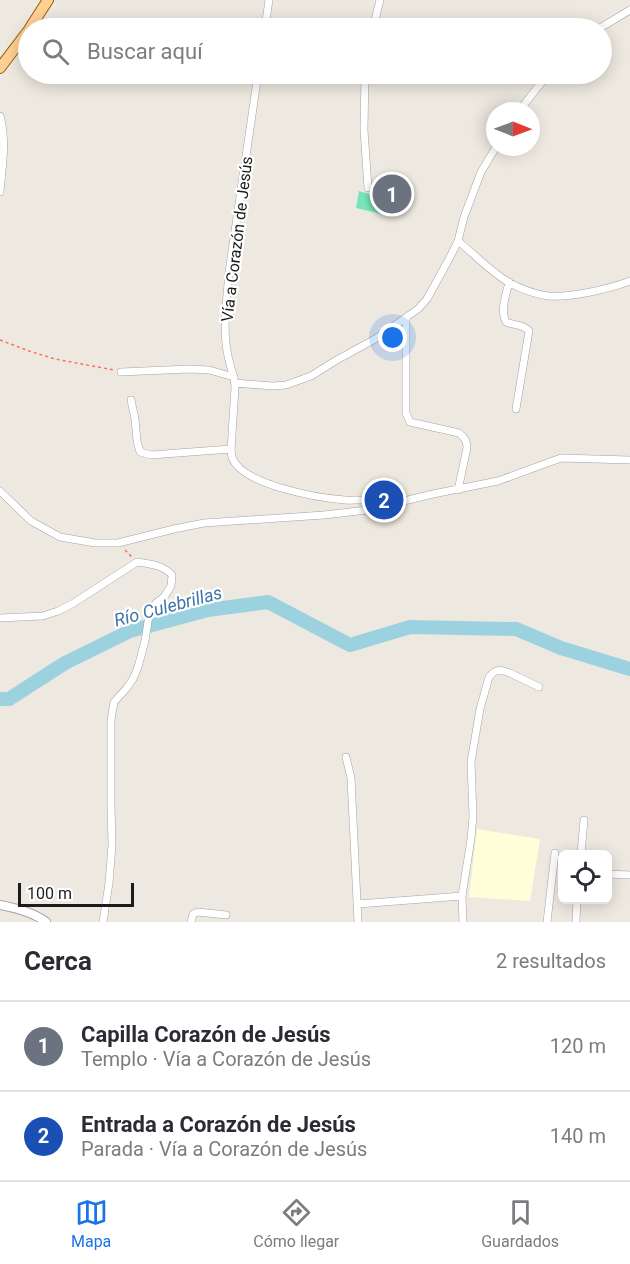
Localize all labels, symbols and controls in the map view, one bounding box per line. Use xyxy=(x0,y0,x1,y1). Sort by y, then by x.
search box xyxy=(18,18,612,84)
icon: search xyxy=(39,35,72,68)
text: Buscar aquí xyxy=(87,39,203,64)
north arrow xyxy=(486,102,540,156)
street label: Vía a Corazón de Jesús xyxy=(217,155,257,323)
pin: 1 xyxy=(372,172,412,216)
your location xyxy=(378,323,407,352)
pin: 2 xyxy=(364,478,404,522)
water label: Río Culebrillas xyxy=(112,582,224,630)
map controls xyxy=(558,850,612,904)
button: locate xyxy=(558,850,612,904)
scale bar xyxy=(18,880,134,908)
text: 100 m xyxy=(27,884,72,903)
text: Cerca xyxy=(24,946,92,976)
text: 2 resultados xyxy=(496,949,606,973)
text: Capilla Corazón de Jesús xyxy=(81,1022,331,1047)
text: 1 xyxy=(38,1034,49,1058)
text: 120 m xyxy=(550,1034,606,1058)
text: Templo · Vía a Corazón de Jesús xyxy=(81,1047,371,1071)
text: Entrada a Corazón de Jesús xyxy=(81,1112,356,1137)
text: 2 xyxy=(38,1124,49,1148)
text: 140 m xyxy=(550,1124,606,1148)
text: Parada · Vía a Corazón de Jesús xyxy=(81,1137,367,1161)
tab: Mapa xyxy=(71,1196,111,1251)
tab: Cómo llegar xyxy=(253,1196,339,1251)
tab: Guardados xyxy=(481,1196,559,1251)

